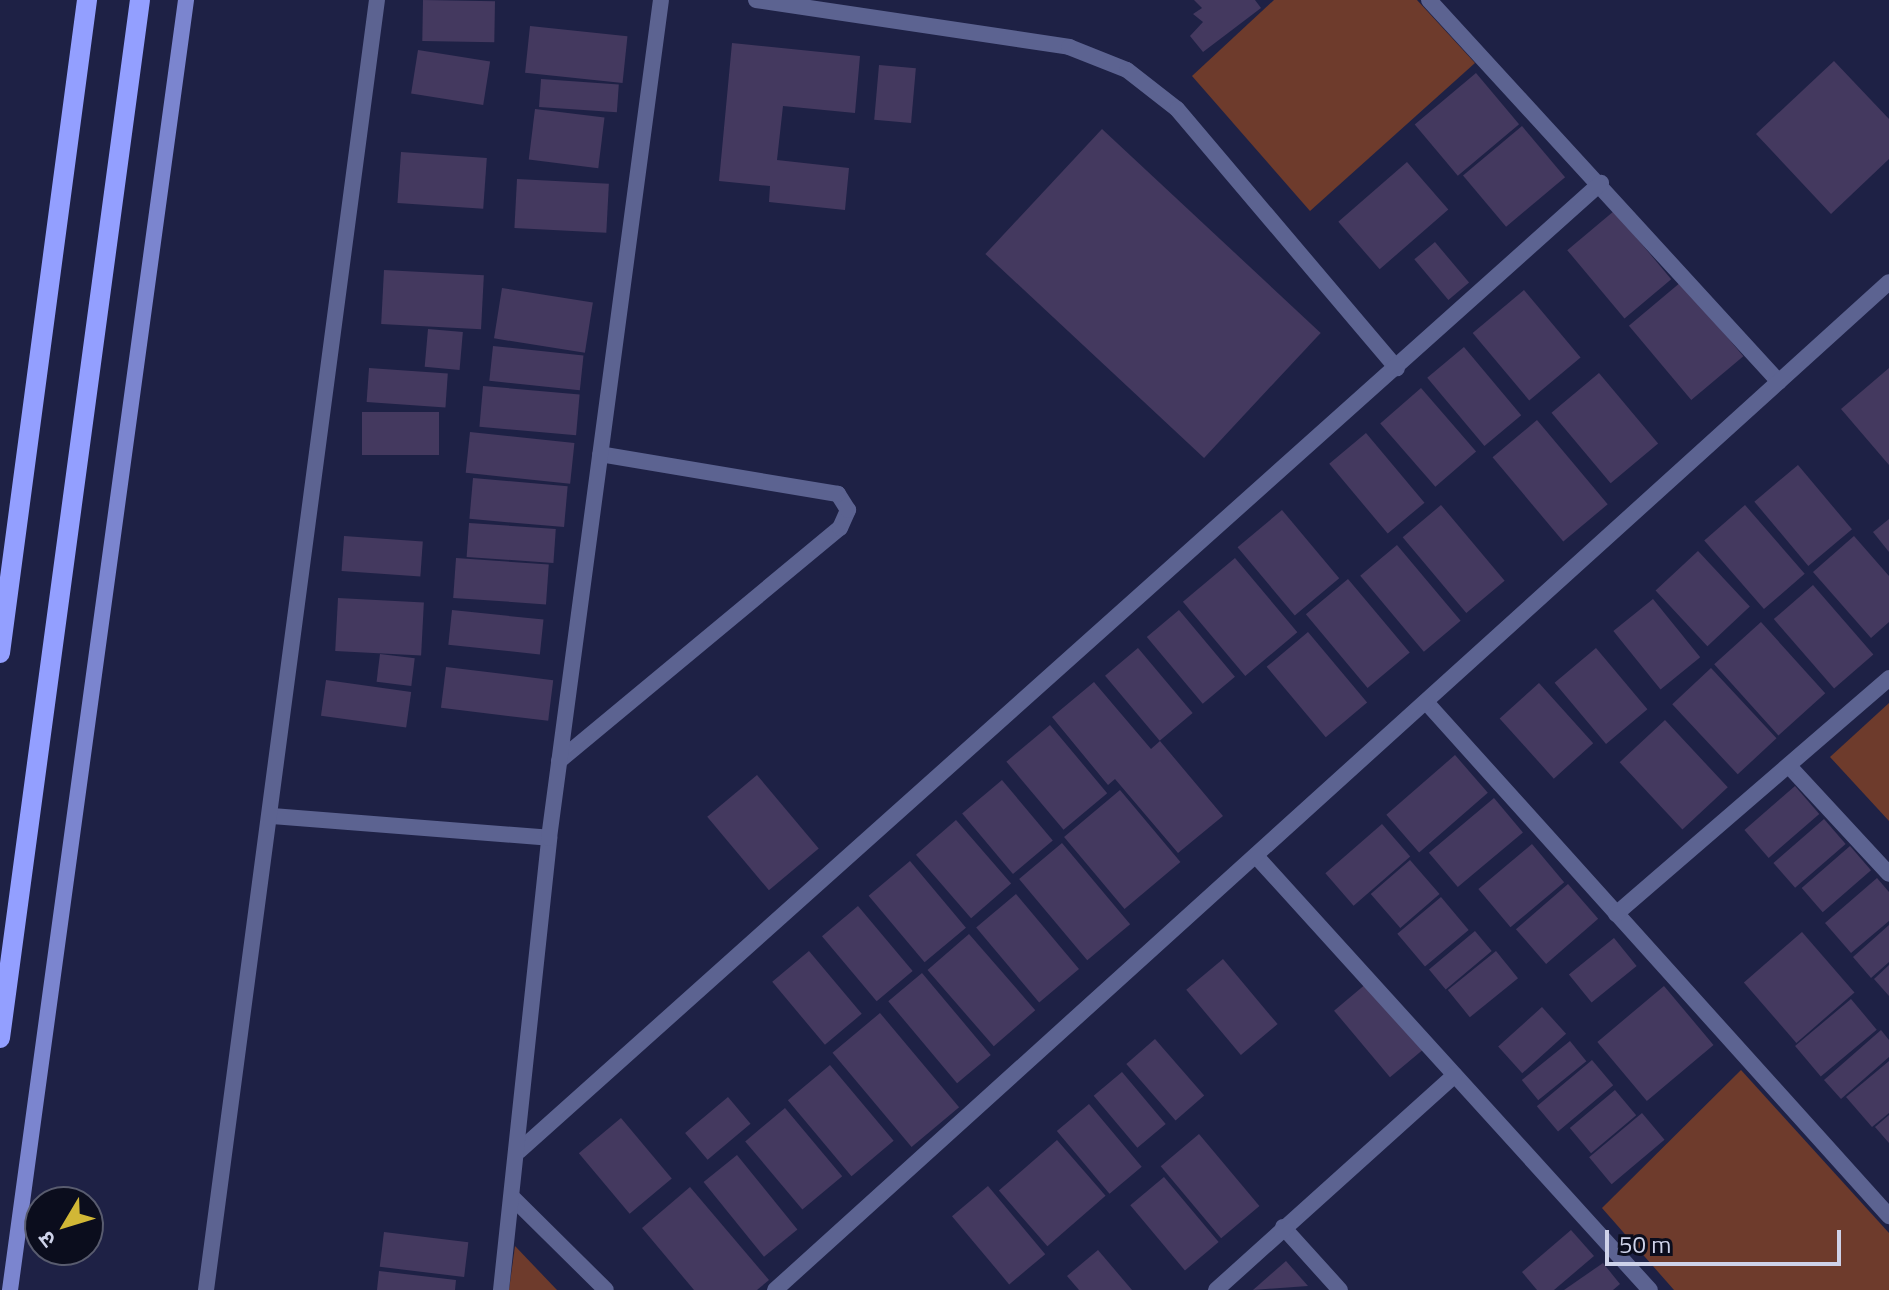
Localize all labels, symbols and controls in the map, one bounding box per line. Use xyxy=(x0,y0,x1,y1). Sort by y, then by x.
north arrow xyxy=(24,1186,104,1266)
scale bar xyxy=(1609,1214,1845,1264)
text: उ xyxy=(29,1224,64,1255)
text: 50 m xyxy=(1619,1226,1671,1262)

